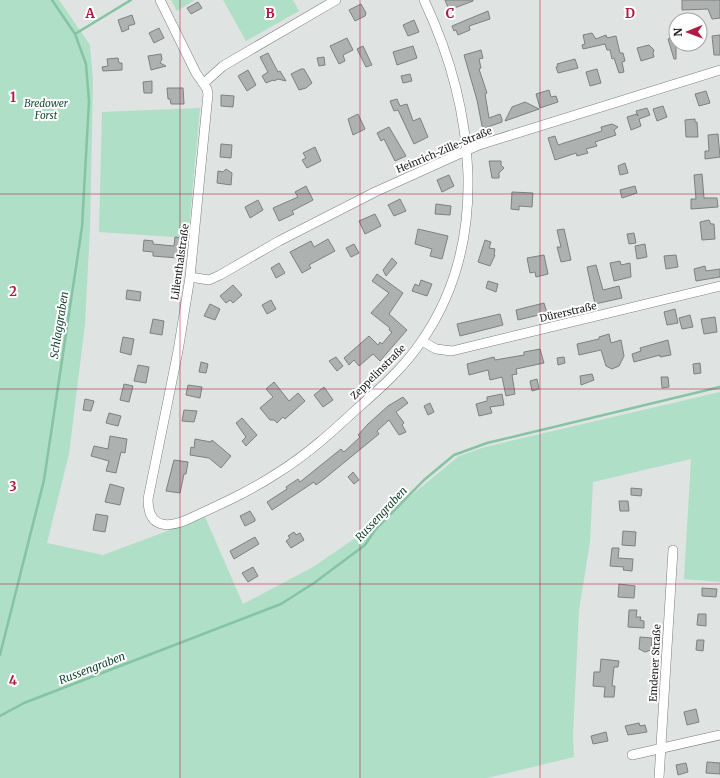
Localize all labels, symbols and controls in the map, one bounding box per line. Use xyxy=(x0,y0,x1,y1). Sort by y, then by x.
text: A xyxy=(84,5,95,22)
text: B xyxy=(265,5,275,22)
text: C xyxy=(446,5,455,22)
text: D xyxy=(625,5,635,22)
north arrow xyxy=(668,12,708,52)
text: N xyxy=(671,27,685,37)
text: 1 xyxy=(10,89,16,106)
park label: Bredower Forst xyxy=(24,97,69,122)
street label: Heinrich-Zille-Straße xyxy=(394,124,494,176)
street label: Lilienthalstraße xyxy=(168,223,192,301)
text: 2 xyxy=(9,283,17,300)
water label: Schlaggraben xyxy=(47,290,71,360)
street label: Dürerstraße xyxy=(538,299,598,325)
street label: Zeppelinstraße xyxy=(348,342,408,402)
text: 3 xyxy=(9,478,17,495)
water label: Russengraben xyxy=(352,483,410,544)
street label: Emdener Straße xyxy=(646,624,664,702)
water label: Russengraben xyxy=(57,649,127,687)
text: 4 xyxy=(9,672,18,689)

